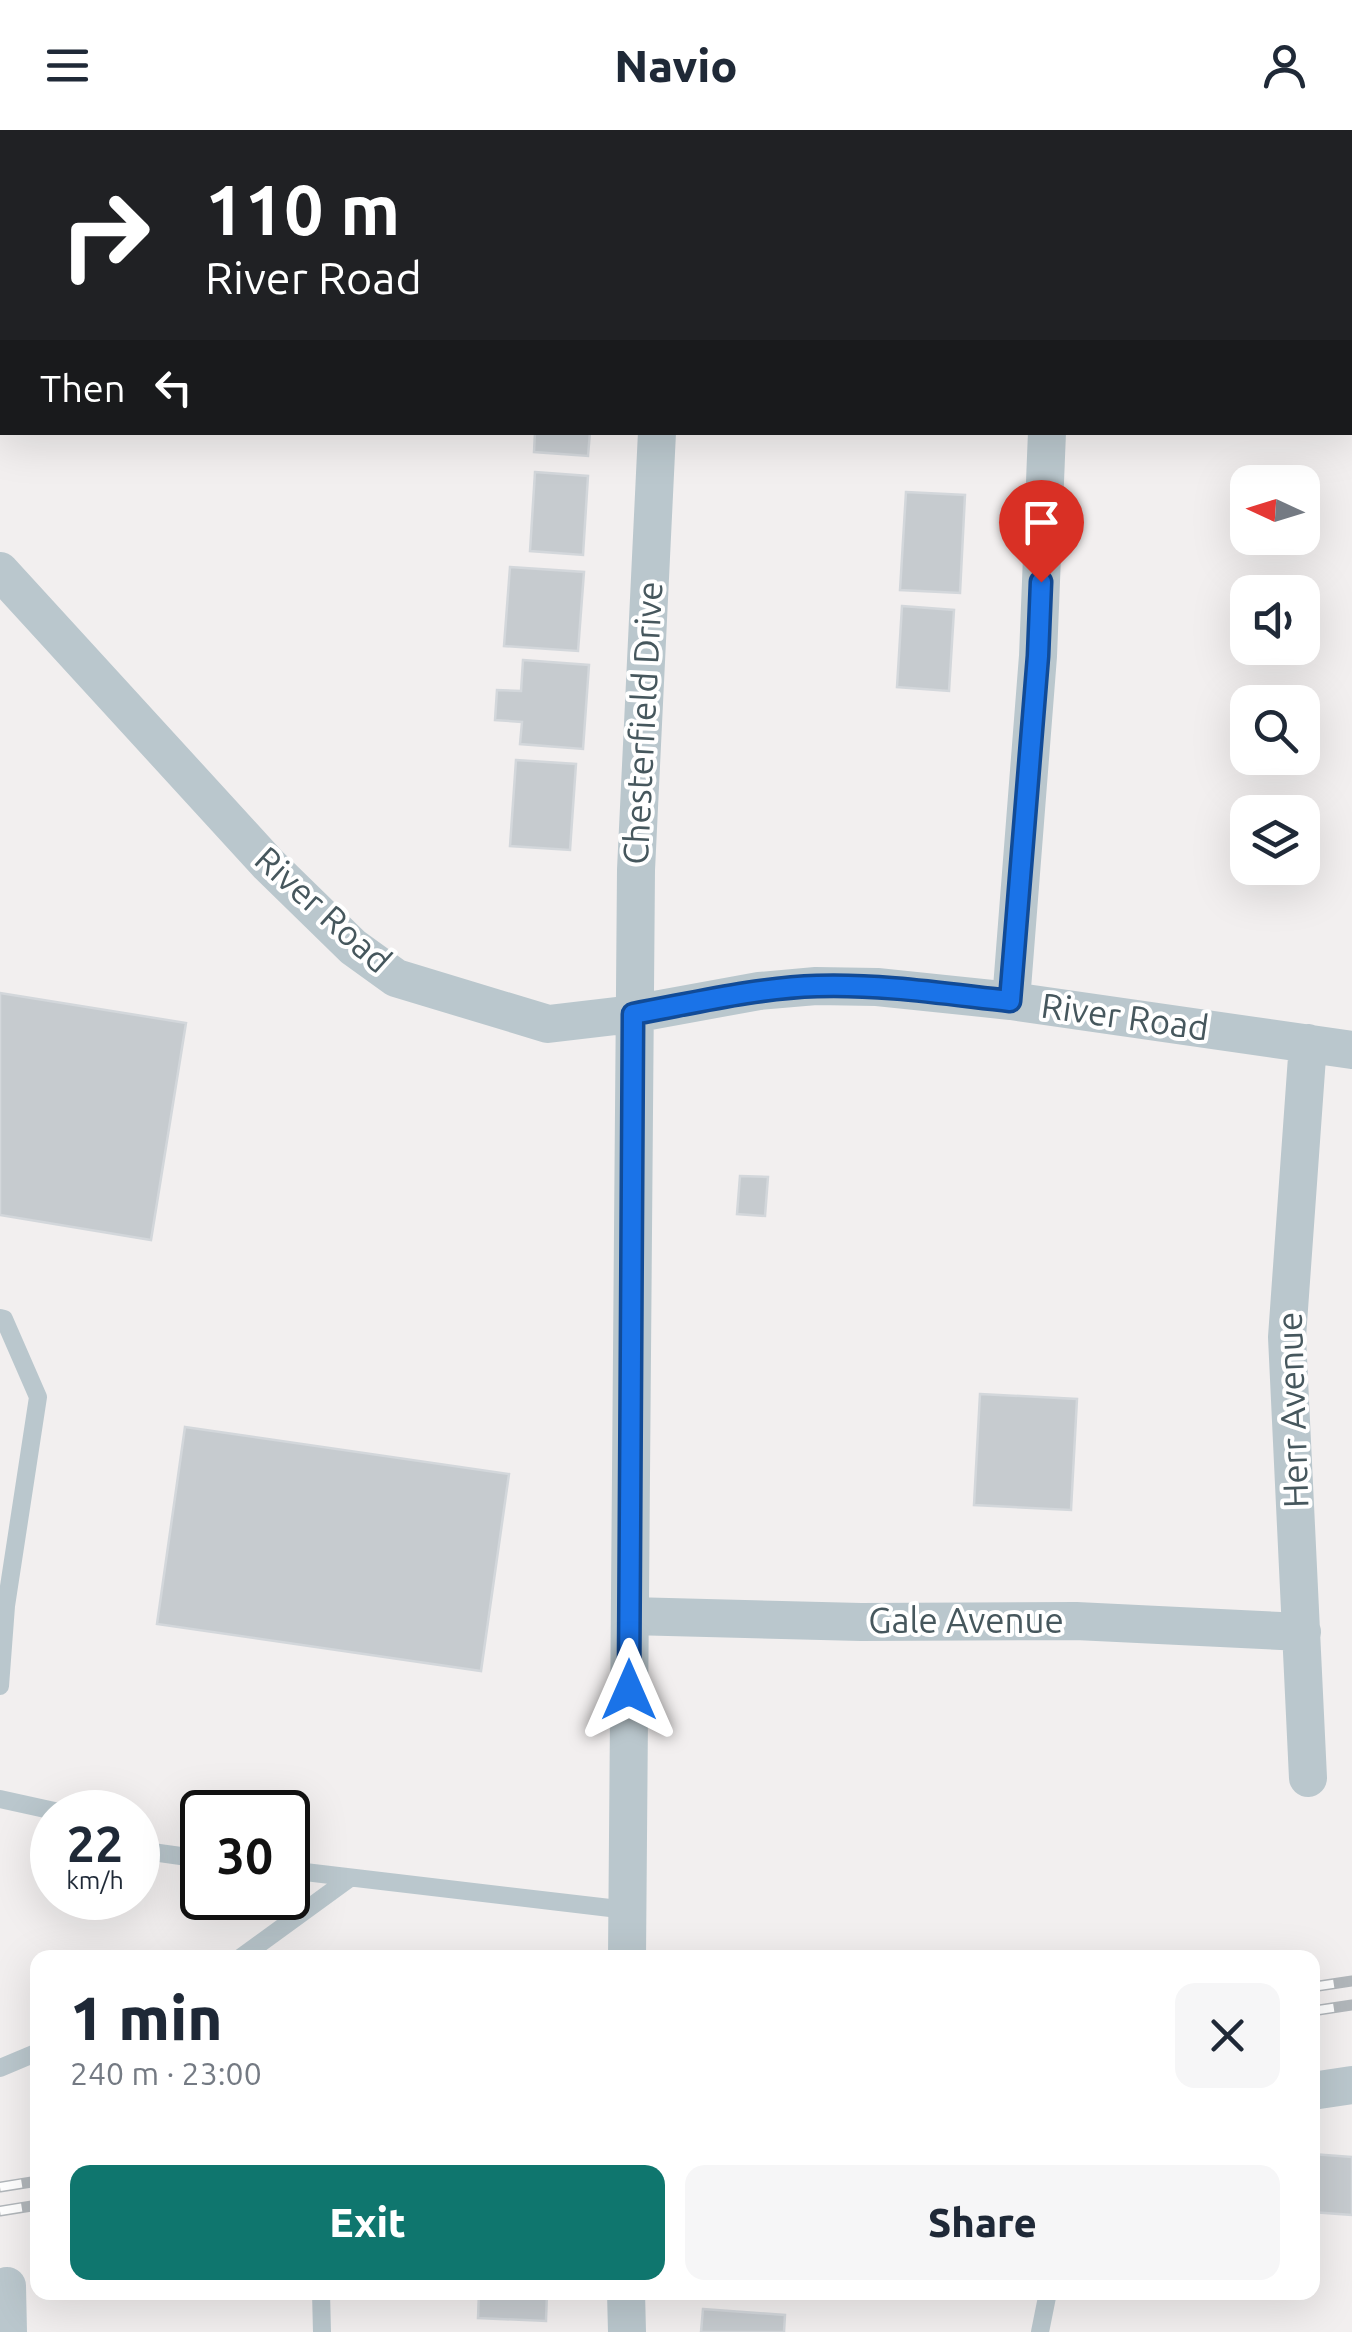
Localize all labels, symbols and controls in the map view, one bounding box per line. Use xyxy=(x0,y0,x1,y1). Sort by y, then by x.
icon: menu xyxy=(40,38,95,93)
icon: person xyxy=(1257,38,1312,93)
text: Navio xyxy=(614,40,738,91)
icon: right xyxy=(40,170,170,300)
text: 110 m xyxy=(205,170,400,248)
text: River Road xyxy=(205,252,422,303)
icon: left xyxy=(146,360,201,415)
text: Then xyxy=(40,367,126,409)
north arrow xyxy=(1230,465,1320,555)
map controls xyxy=(1230,465,1320,885)
pin xyxy=(999,480,1084,583)
icon: arrive xyxy=(1014,495,1069,550)
button: sound xyxy=(1230,575,1320,665)
street label: Chesterfield Drive xyxy=(615,580,669,866)
button: search xyxy=(1230,685,1320,775)
button: layers xyxy=(1230,795,1320,885)
street label: River Road xyxy=(248,838,400,981)
street label: River Road xyxy=(1039,984,1211,1048)
street label: Herr Avenue xyxy=(1269,1311,1315,1509)
street label: Gale Avenue xyxy=(868,1600,1064,1640)
position arrow xyxy=(577,1638,681,1742)
speed limit sign: 30 xyxy=(180,1790,310,1920)
text: 22 xyxy=(67,1815,123,1871)
text: km/h xyxy=(66,1866,124,1894)
button: close xyxy=(1175,1983,1280,2088)
text: 1 min xyxy=(70,1984,223,2051)
text: 240 m · 23:00 xyxy=(70,2055,262,2091)
button: Exit xyxy=(70,2165,665,2280)
button: Share xyxy=(685,2165,1280,2280)

